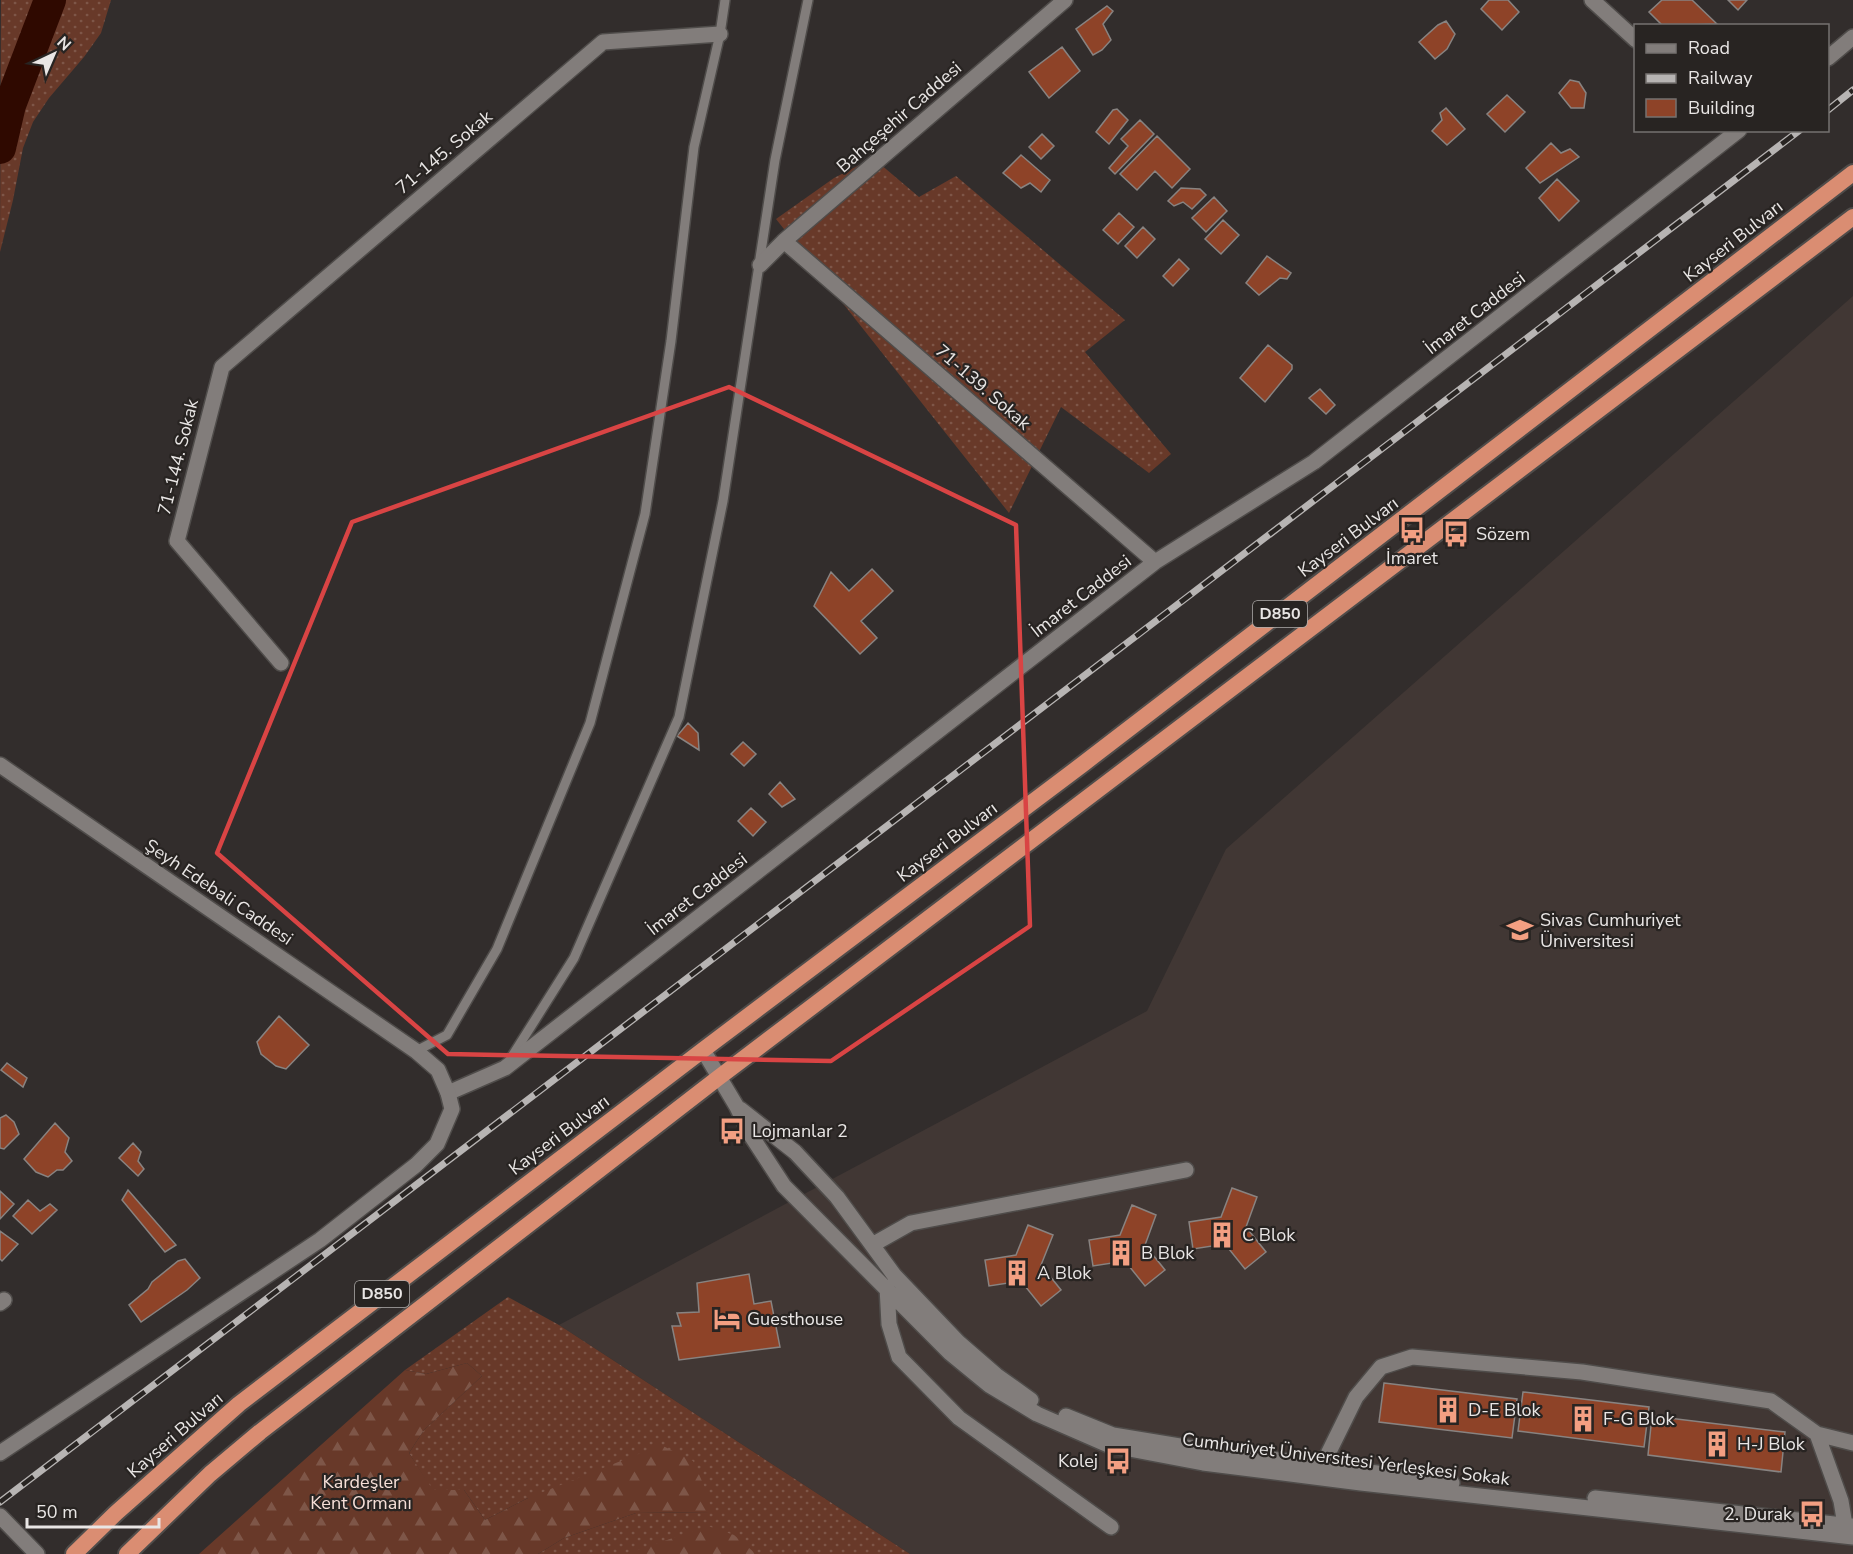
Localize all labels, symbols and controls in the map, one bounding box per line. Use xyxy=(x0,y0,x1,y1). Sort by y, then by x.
north arrow xyxy=(24,24,84,84)
legend xyxy=(1634,24,1829,132)
text: N xyxy=(52,32,76,56)
text: Road xyxy=(1688,36,1730,60)
street label: Bahçeşehir Caddesi xyxy=(831,56,967,178)
text: Railway xyxy=(1688,66,1753,90)
text: Building xyxy=(1688,96,1755,120)
street label: 71-145. Sokak xyxy=(391,104,498,199)
street label: Kayseri Bulvarı xyxy=(1678,195,1788,287)
street label: İmaret Caddesi xyxy=(1420,266,1530,360)
street label: 71-139. Sokak xyxy=(930,339,1036,436)
street label: 71-144. Sokak xyxy=(152,395,204,518)
street label: Kayseri Bulvarı xyxy=(1293,491,1403,583)
bus stop icon: İmaret xyxy=(1397,515,1427,545)
bus stop icon: Sözem xyxy=(1441,519,1471,549)
place label: Sözem xyxy=(1476,522,1530,546)
place label: İmaret xyxy=(1386,546,1439,570)
street label: İmaret Caddesi xyxy=(1026,549,1136,643)
road number: D850 xyxy=(1253,601,1307,627)
street label: Kayseri Bulvarı xyxy=(892,796,1002,888)
street label: Şeyh Edebali Caddesi xyxy=(140,833,298,951)
street label: İmaret Caddesi xyxy=(642,847,752,941)
place label: Sivas Cumhuriyet Üniversitesi xyxy=(1540,908,1681,953)
school or university icon: Sivas Cumhuriyet Üniversitesi xyxy=(1505,915,1535,945)
street label: Kayseri Bulvarı xyxy=(504,1089,614,1181)
bus stop icon: Lojmanlar 2 xyxy=(717,1116,747,1146)
place label: Lojmanlar 2 xyxy=(752,1119,848,1143)
building icon: C Blok xyxy=(1207,1220,1237,1250)
place label: C Blok xyxy=(1242,1223,1296,1247)
building icon: B Blok xyxy=(1106,1238,1136,1268)
place label: B Blok xyxy=(1141,1241,1195,1265)
building icon: A Blok xyxy=(1002,1258,1032,1288)
place label: A Blok xyxy=(1037,1261,1092,1285)
road number: D850 xyxy=(355,1281,409,1307)
hotel icon: Guesthouse xyxy=(712,1304,742,1334)
place label: Guesthouse xyxy=(747,1307,843,1331)
street label: Kayseri Bulvarı xyxy=(122,1387,228,1483)
building icon: D-E Blok xyxy=(1433,1395,1463,1425)
place label: D-E Blok xyxy=(1468,1398,1542,1422)
building icon: F-G Blok xyxy=(1568,1404,1598,1434)
place label: F-G Blok xyxy=(1603,1407,1675,1431)
street label: Cumhuriyet Üniversitesi Yerleşkesi Sokak xyxy=(1181,1427,1512,1491)
building icon: H-J Blok xyxy=(1702,1429,1732,1459)
place label: H-J Blok xyxy=(1737,1432,1806,1456)
bus stop icon: Kolej xyxy=(1103,1446,1133,1476)
place label: Kolej xyxy=(1058,1449,1098,1473)
park label: Kardeşler Kent Ormanı xyxy=(310,1470,412,1515)
scale bar xyxy=(27,1491,159,1529)
bus stop icon: 2. Durak xyxy=(1797,1499,1827,1529)
text: 50 m xyxy=(36,1500,78,1524)
place label: 2. Durak xyxy=(1724,1502,1793,1526)

